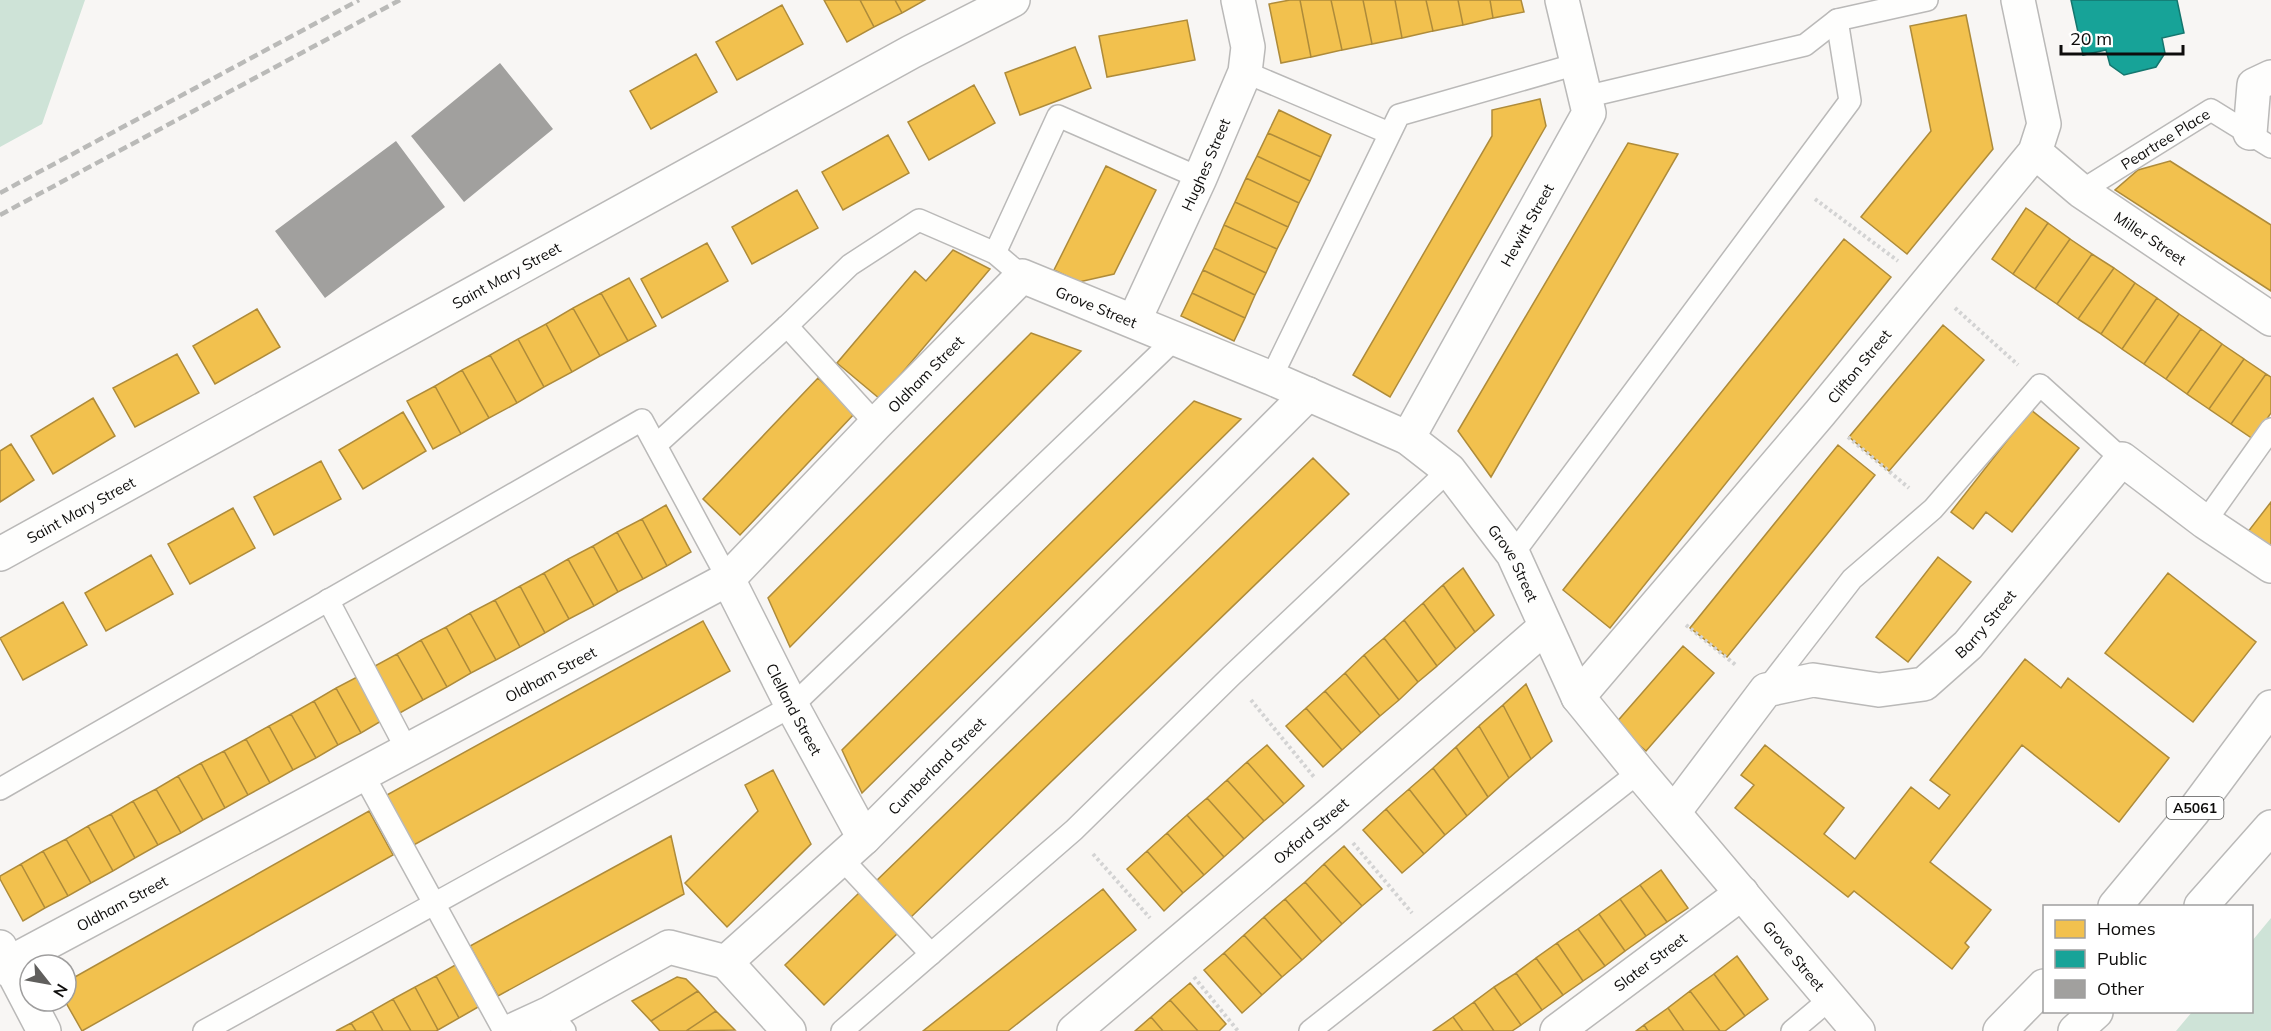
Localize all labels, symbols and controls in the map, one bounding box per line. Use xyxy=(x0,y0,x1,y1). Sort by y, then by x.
scale bar xyxy=(2061,18,2182,56)
text: 20 m xyxy=(2070,27,2112,50)
street label: Peartree Place xyxy=(2117,104,2213,173)
street label: Hughes Street xyxy=(1177,115,1234,214)
street label: Hewitt Street xyxy=(1496,180,1557,270)
street label: Miller Street xyxy=(2111,207,2190,269)
street label: Saint Mary Street xyxy=(449,237,564,313)
street label: Grove Street xyxy=(1053,281,1140,332)
street label: Clifton Street xyxy=(1823,325,1895,407)
street label: Oldham Street xyxy=(883,331,967,416)
street label: Saint Mary Street xyxy=(23,472,138,547)
street label: Grove Street xyxy=(1484,520,1543,605)
street label: Barry Street xyxy=(1951,586,2019,662)
street label: Oldham Street xyxy=(501,642,599,706)
street label: Clelland Street xyxy=(762,660,826,758)
street label: Cumberland Street xyxy=(884,713,989,818)
street label: Oxford Street xyxy=(1269,793,1352,868)
road number: A5061 xyxy=(2166,797,2224,819)
street label: Oldham Street xyxy=(73,871,171,935)
legend xyxy=(2043,905,2253,1013)
street label: Grove Street xyxy=(1759,916,1829,995)
text: Homes xyxy=(2097,917,2156,940)
street label: Slater Street xyxy=(1610,928,1690,995)
text: Public xyxy=(2097,947,2147,970)
north arrow xyxy=(18,953,78,1013)
text: Other xyxy=(2097,977,2145,1000)
text: N xyxy=(49,980,73,1001)

